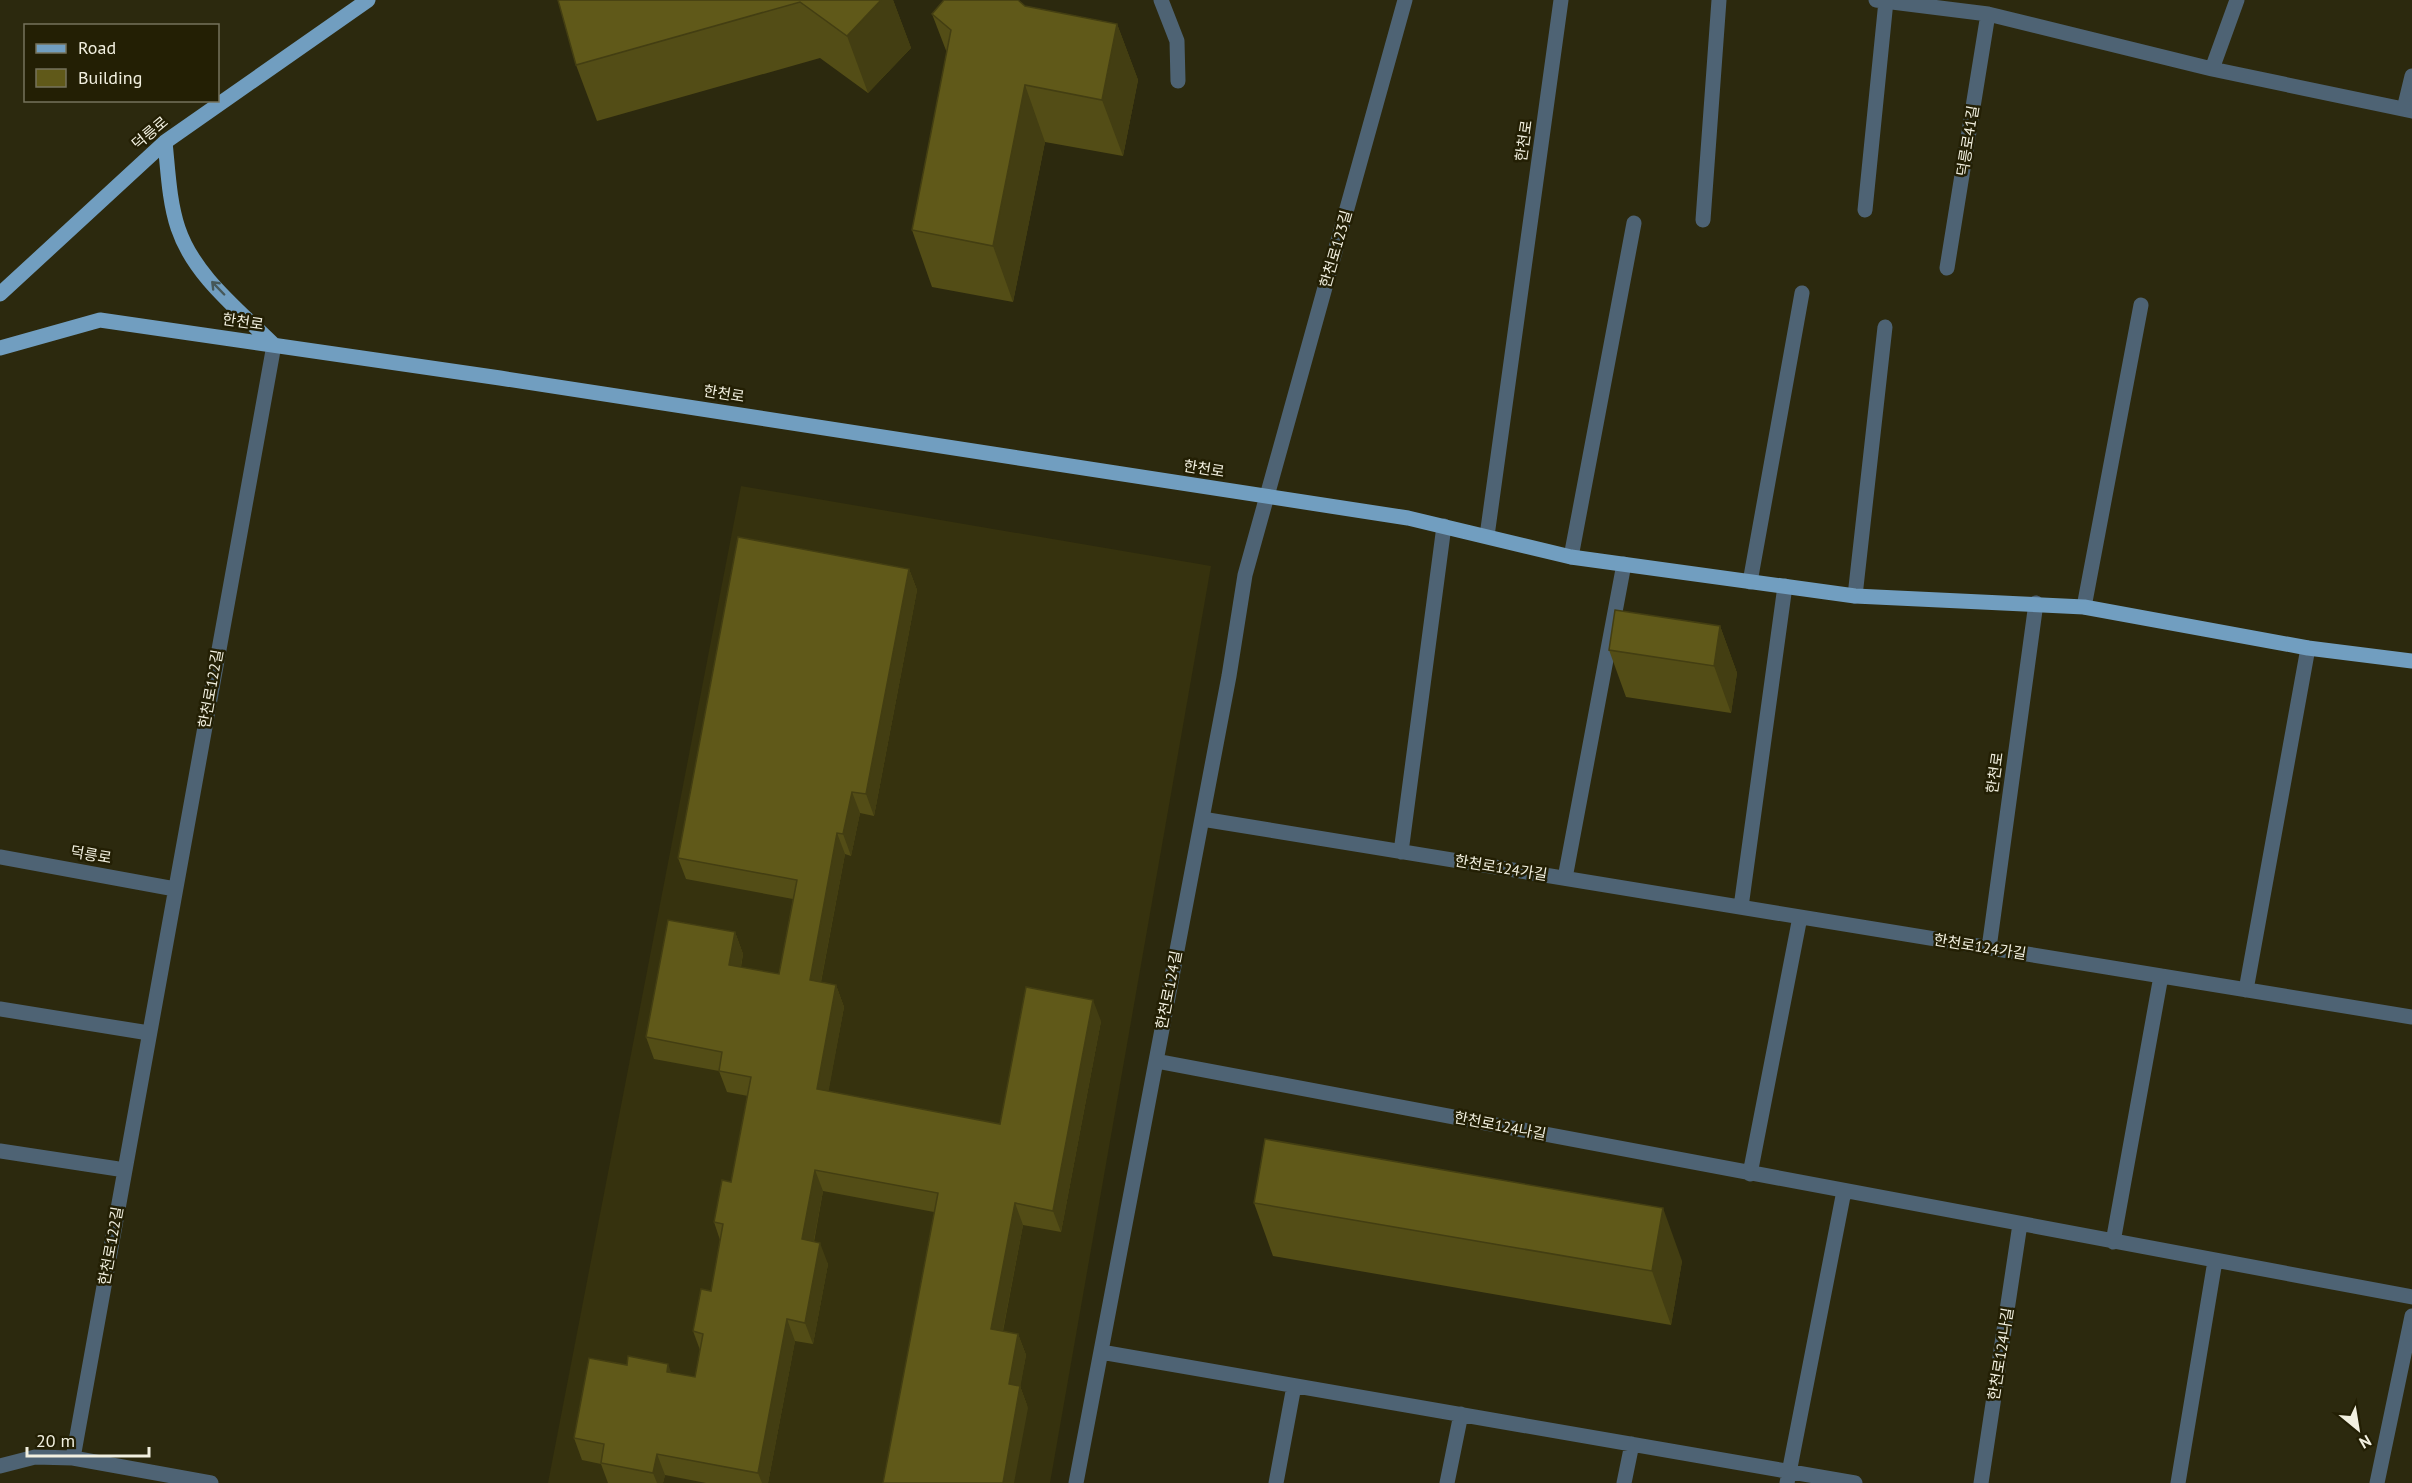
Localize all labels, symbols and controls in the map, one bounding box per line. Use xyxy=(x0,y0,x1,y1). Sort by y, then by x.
legend xyxy=(24,24,219,102)
text: Road xyxy=(78,36,116,59)
text: Building xyxy=(78,66,142,89)
street label: 덕릉로41길 xyxy=(1953,104,1982,178)
street label: 덕릉로 xyxy=(128,112,172,153)
street label: 한천로 xyxy=(1511,119,1536,163)
street label: 한천로123길 xyxy=(1315,208,1356,290)
one-way arrow xyxy=(211,281,225,296)
street label: 한천로 xyxy=(221,309,265,334)
street label: 한천로 xyxy=(702,381,746,406)
street label: 한천로 xyxy=(1182,456,1226,481)
street label: 한천로122길 xyxy=(194,648,227,730)
street label: 한천로 xyxy=(1982,751,2007,795)
street label: 덕릉로 xyxy=(69,842,113,867)
street label: 한천로124가길 xyxy=(1453,851,1549,884)
street label: 한천로124가길 xyxy=(1932,930,2028,963)
street label: 한천로124길 xyxy=(1152,949,1185,1031)
street label: 한천로124나길 xyxy=(1452,1107,1548,1144)
street label: 한천로122길 xyxy=(94,1205,127,1287)
street label: 한천로124나길 xyxy=(1984,1306,2017,1402)
north arrow xyxy=(2328,1399,2388,1459)
scale bar xyxy=(27,1420,148,1458)
text: 20 m xyxy=(36,1429,75,1452)
text: N xyxy=(2356,1431,2375,1453)

